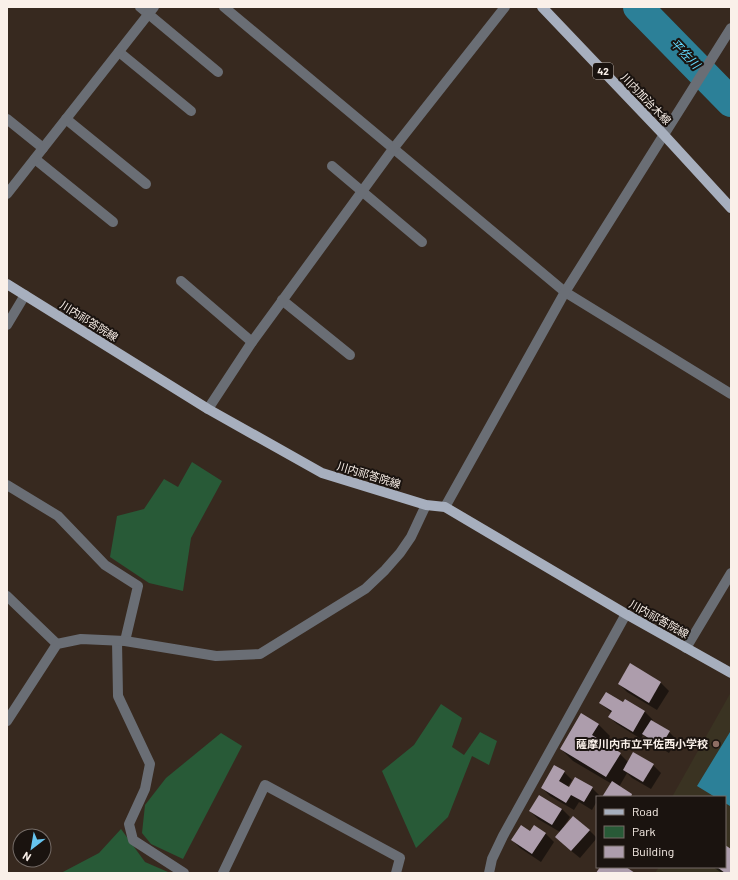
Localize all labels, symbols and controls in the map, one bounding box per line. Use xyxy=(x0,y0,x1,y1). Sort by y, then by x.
water label: 平佐川 xyxy=(668,35,705,73)
road number: 42 xyxy=(593,63,613,79)
street label: 川内加治木線 xyxy=(619,70,674,127)
street label: 川内祁答院線 xyxy=(58,298,121,344)
street label: 川内祁答院線 xyxy=(336,459,403,490)
street label: 川内祁答院線 xyxy=(627,597,691,640)
place label: 薩摩川内市立平佐西小学校 xyxy=(576,737,708,750)
marker: 薩摩川内市立平佐西小学校 xyxy=(711,739,721,749)
legend xyxy=(596,796,726,868)
text: Road xyxy=(632,804,659,818)
text: Park xyxy=(632,824,656,838)
north arrow xyxy=(12,828,52,868)
text: Building xyxy=(632,844,674,858)
text: N xyxy=(20,850,33,864)

